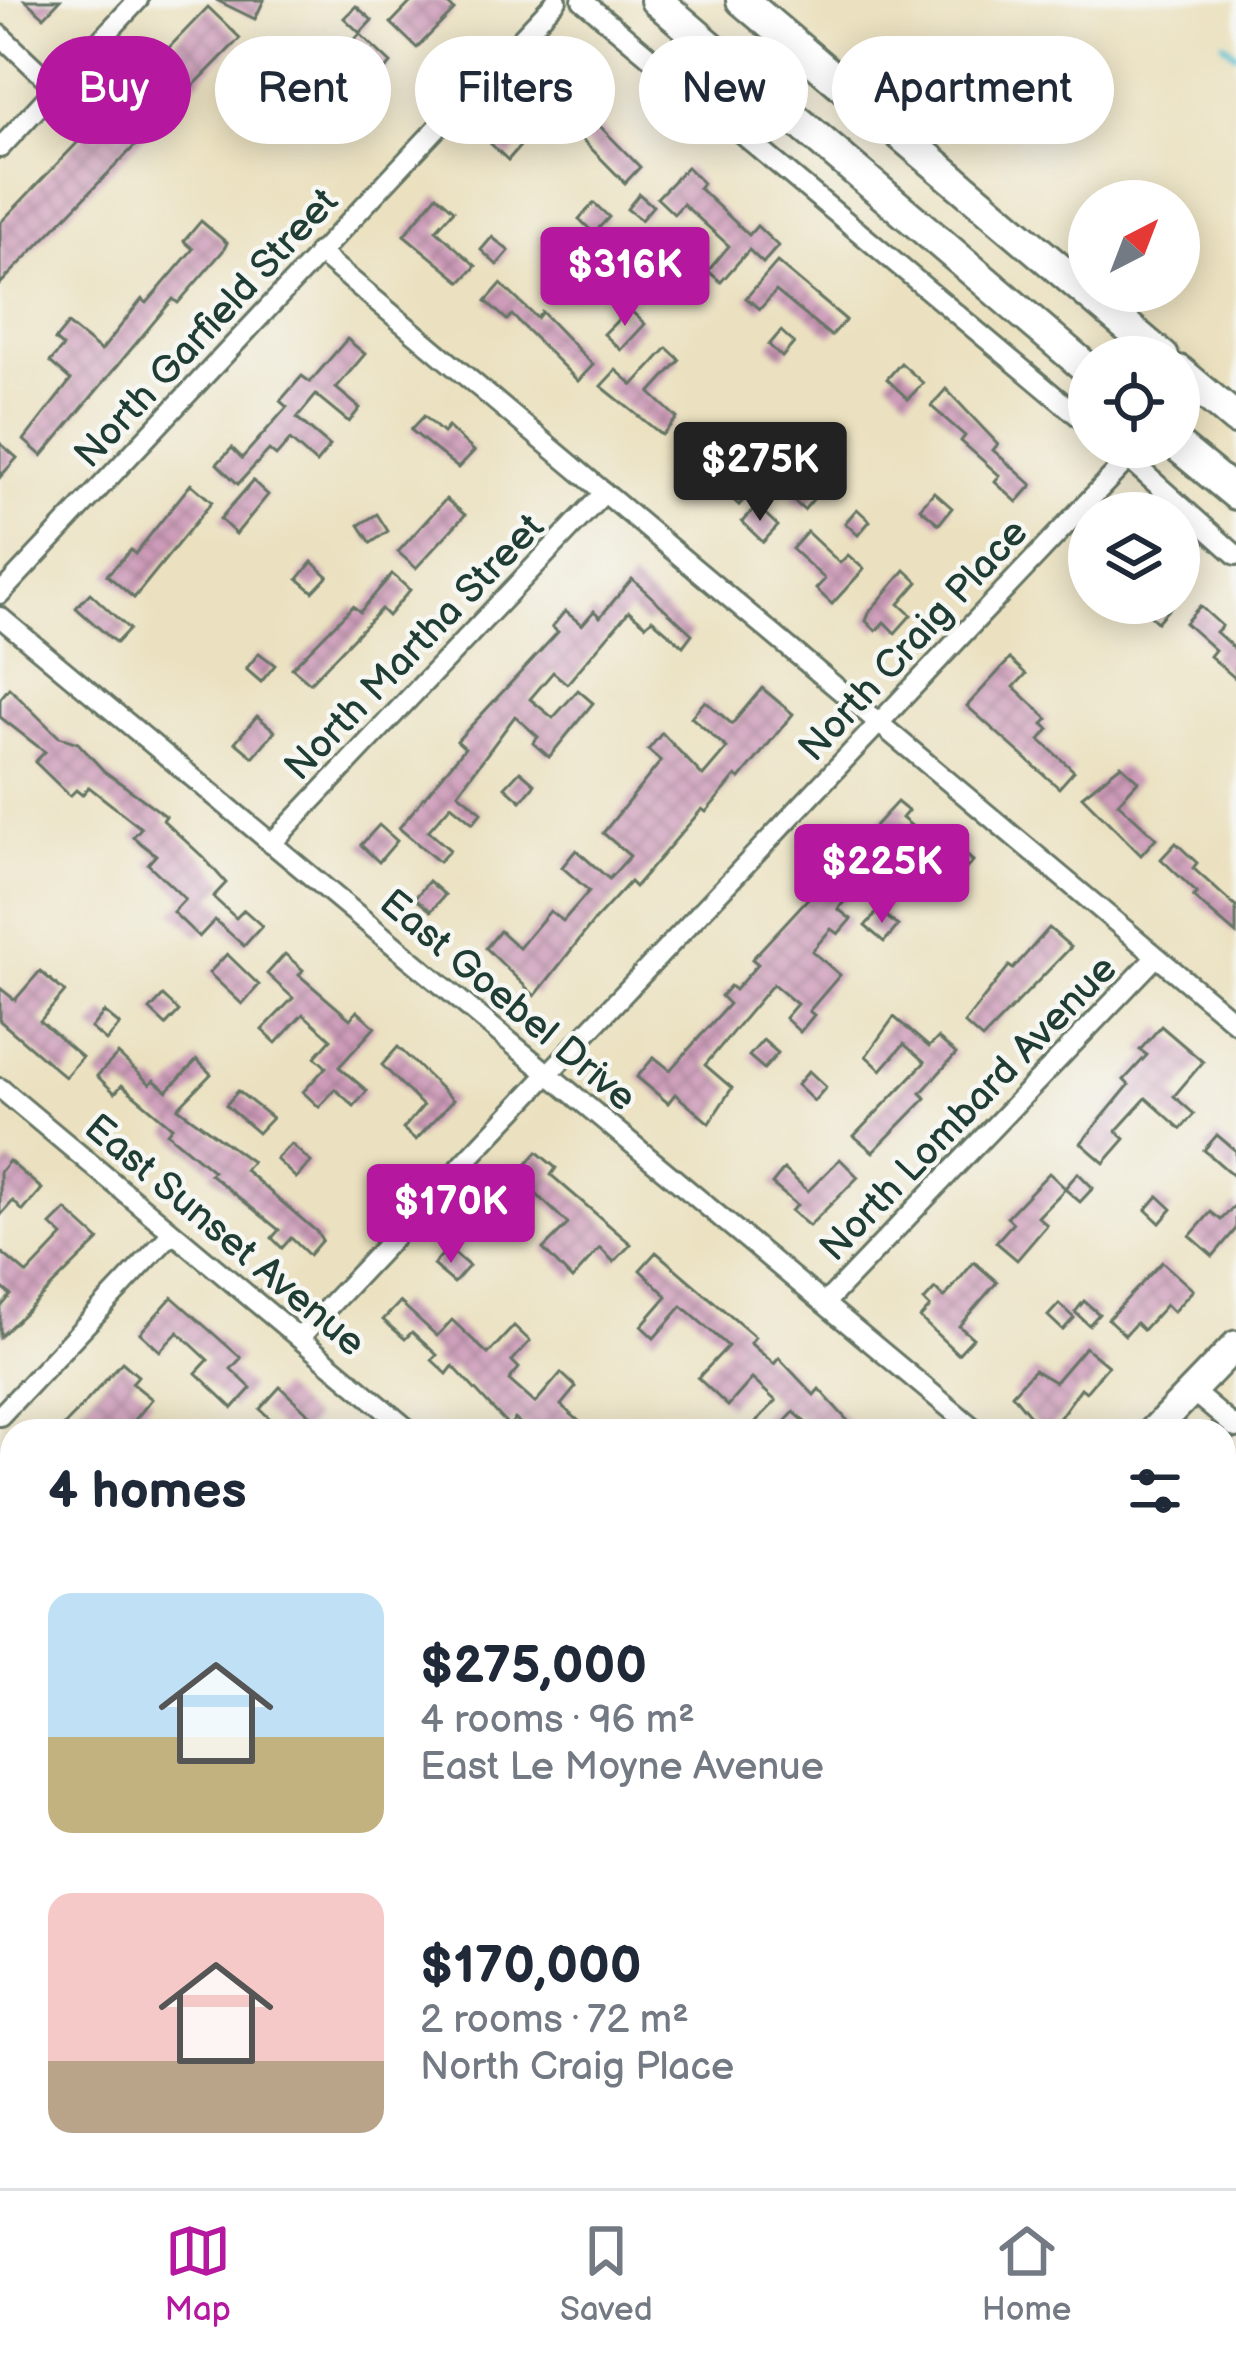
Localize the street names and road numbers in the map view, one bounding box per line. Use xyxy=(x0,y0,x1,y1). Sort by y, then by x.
street label: North Garfield Street xyxy=(65,179,349,478)
street label: North Martha Street xyxy=(275,505,554,791)
street label: North Craig Place xyxy=(789,510,1038,772)
street label: East Goebel Drive xyxy=(370,880,645,1122)
street label: North Lombard Avenue xyxy=(810,946,1127,1272)
street label: East Sunset Avenue xyxy=(74,1105,374,1367)

